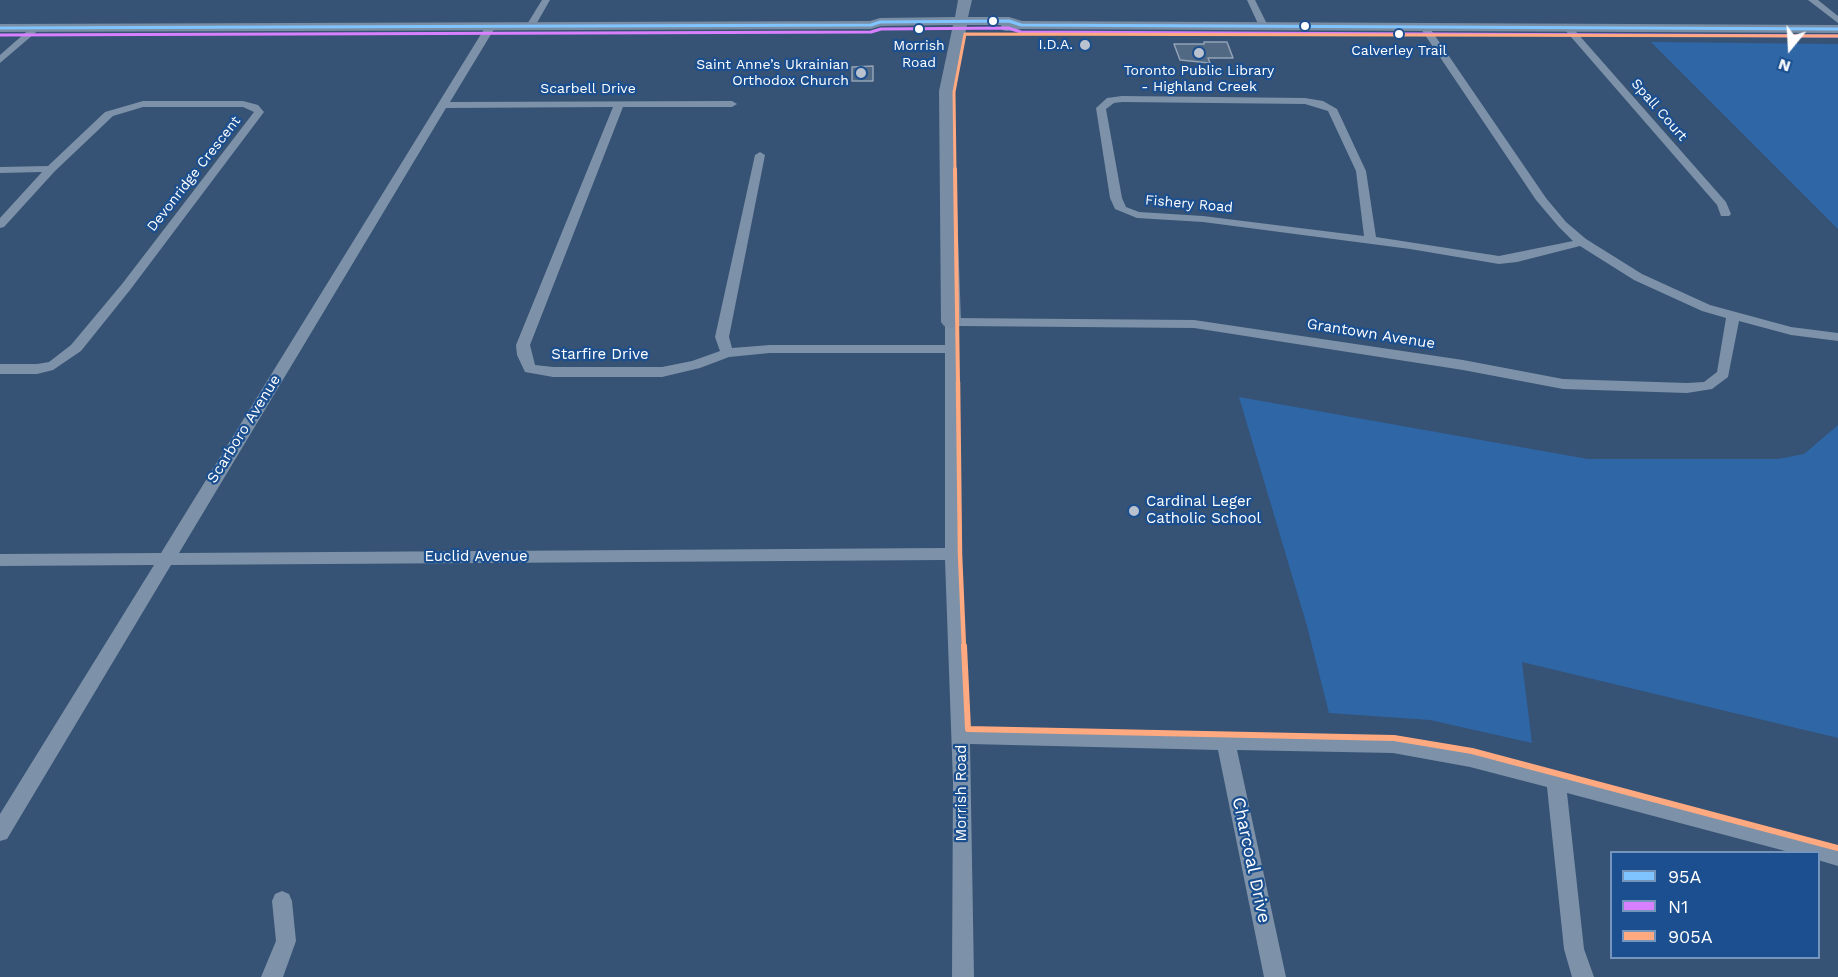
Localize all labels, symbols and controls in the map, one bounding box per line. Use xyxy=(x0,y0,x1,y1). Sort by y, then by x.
unlabelled marker xyxy=(987,15,999,27)
north arrow xyxy=(1760,18,1820,78)
unlabelled marker xyxy=(1299,20,1311,32)
marker: Morrish Road xyxy=(913,23,925,35)
marker: Calverley Trail xyxy=(1393,28,1405,40)
place label: I.D.A. xyxy=(1039,37,1073,53)
place label: Morrish Road xyxy=(893,38,945,70)
marker: I.D.A. xyxy=(1078,38,1092,52)
place label: Calverley Trail xyxy=(1351,43,1447,59)
marker: Toronto Public Library - Highland Creek xyxy=(1192,46,1206,60)
text: N xyxy=(1776,55,1793,76)
place label: Saint Anne’s Ukrainian Orthodox Church xyxy=(696,57,849,90)
place label: Toronto Public Library - Highland Creek xyxy=(1124,63,1274,96)
marker: Saint Anne’s Ukrainian Orthodox Church xyxy=(854,66,868,80)
street label: Spall Court xyxy=(1627,76,1691,144)
street label: Scarbell Drive xyxy=(540,81,636,97)
street label: Devonridge Crescent xyxy=(144,113,244,235)
street label: Fishery Road xyxy=(1144,192,1234,216)
street label: Grantown Avenue xyxy=(1306,315,1436,353)
street label: Starfire Drive xyxy=(551,346,649,364)
street label: Scarboro Avenue xyxy=(203,372,285,486)
place label: Cardinal Leger Catholic School xyxy=(1146,493,1261,528)
marker: Cardinal Leger Catholic School xyxy=(1127,504,1141,518)
street label: Euclid Avenue xyxy=(424,548,528,566)
street label: Morrish Road xyxy=(953,745,971,841)
street label: Charcoal Drive xyxy=(1227,795,1275,925)
legend xyxy=(1610,851,1820,959)
text: 95A xyxy=(1668,866,1701,887)
text: N1 xyxy=(1668,896,1688,917)
text: 905A xyxy=(1668,926,1713,947)

